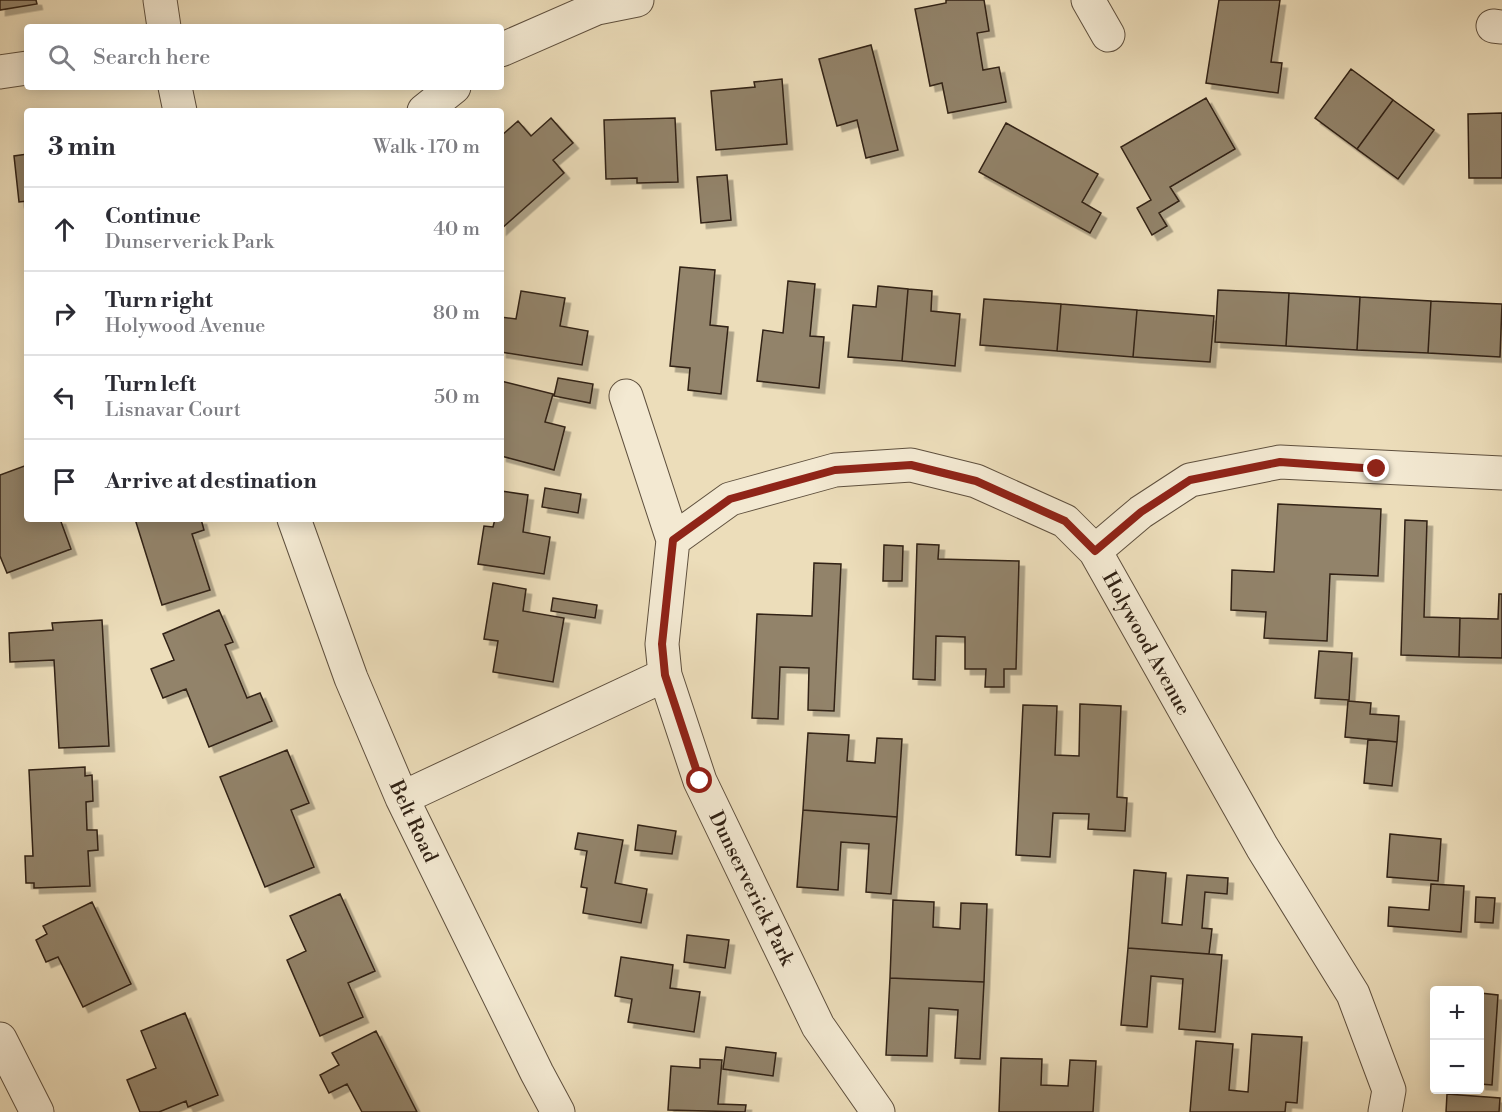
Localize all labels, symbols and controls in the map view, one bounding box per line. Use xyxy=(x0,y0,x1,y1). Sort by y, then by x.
search box xyxy=(24,24,504,90)
icon: search xyxy=(45,41,78,74)
text: Search here xyxy=(93,44,210,71)
text: 3 min xyxy=(48,131,116,163)
text: Walk · 170 m xyxy=(373,135,480,160)
text: Continue xyxy=(105,203,201,230)
icon: ahead xyxy=(48,213,81,246)
text: 40 m xyxy=(433,217,480,242)
text: Dunserverick Park xyxy=(105,230,274,255)
text: Turn right xyxy=(105,287,213,314)
icon: right xyxy=(48,297,81,330)
text: 80 m xyxy=(433,301,480,326)
text: Holywood Avenue xyxy=(105,314,265,339)
text: Turn left xyxy=(105,371,196,398)
icon: left xyxy=(48,381,81,414)
text: 50 m xyxy=(434,385,480,410)
text: Lisnavar Court xyxy=(105,398,241,423)
route end xyxy=(1363,455,1389,481)
icon: arrive xyxy=(48,465,81,498)
text: Arrive at destination xyxy=(105,468,317,495)
street label: Holywood Avenue xyxy=(1096,568,1196,720)
route start xyxy=(686,767,712,793)
street label: Belt Road xyxy=(382,776,443,867)
street label: Dunserverick Park xyxy=(702,807,800,971)
map controls xyxy=(1430,986,1484,1094)
button: + xyxy=(1430,986,1484,1040)
button: − xyxy=(1430,1040,1484,1094)

